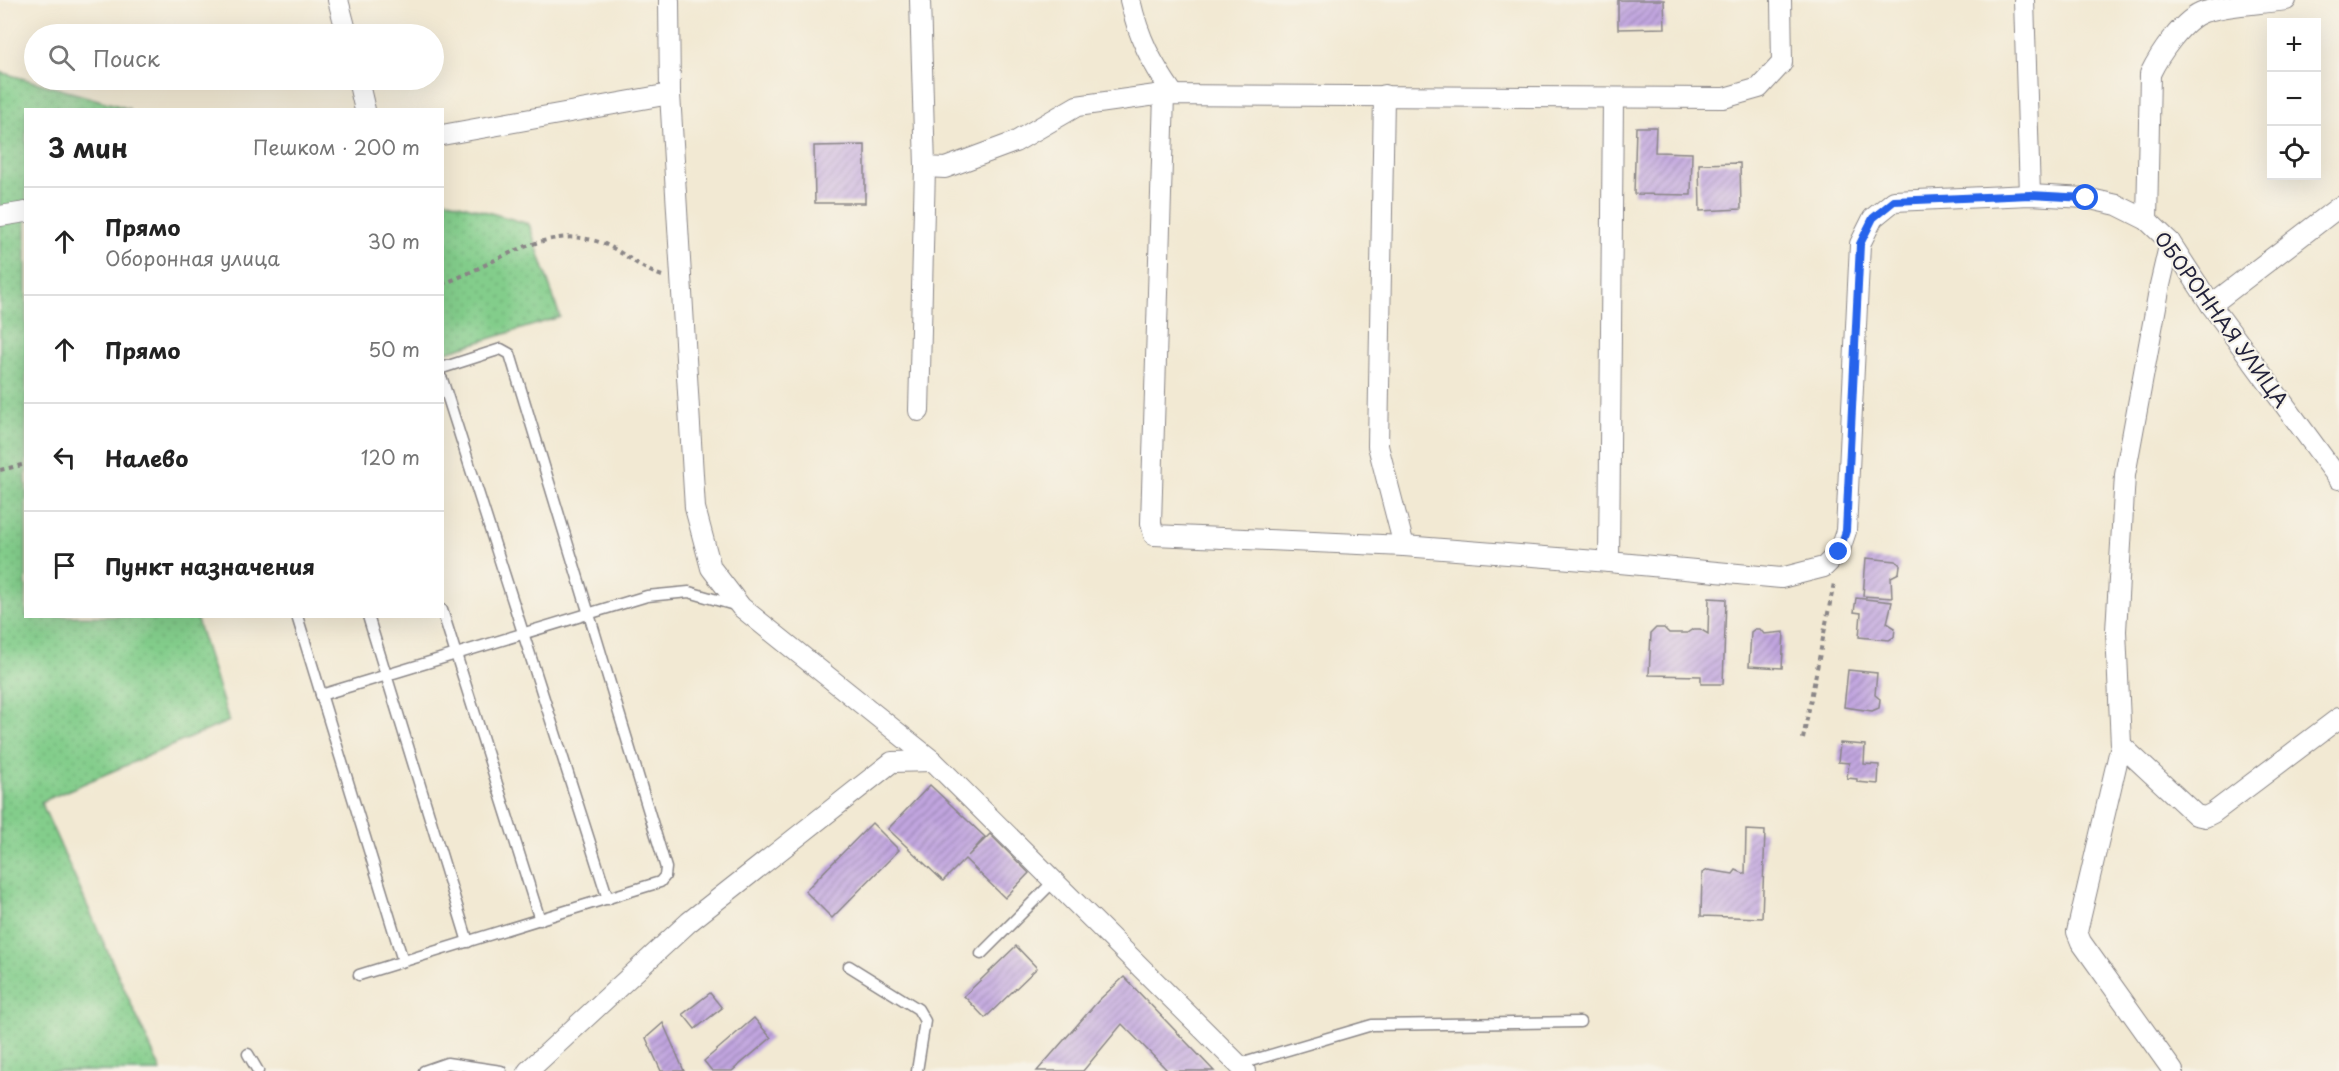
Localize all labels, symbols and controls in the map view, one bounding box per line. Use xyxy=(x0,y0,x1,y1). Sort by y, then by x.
map controls xyxy=(2267,18,2321,180)
button: + xyxy=(2267,18,2321,72)
search box xyxy=(24,24,444,90)
icon: search xyxy=(45,41,78,74)
text: Поиск xyxy=(93,41,160,74)
button: − xyxy=(2267,72,2321,126)
button: locate xyxy=(2267,126,2321,180)
text: 3 мин xyxy=(48,128,128,167)
text: Пешком · 200 m xyxy=(253,132,420,162)
route start xyxy=(2072,184,2098,210)
text: Прямо xyxy=(105,210,180,243)
street label: ОБОРОННАЯ УЛИЦА xyxy=(2148,224,2296,414)
icon: ahead xyxy=(48,225,81,258)
text: 30 m xyxy=(367,226,420,256)
text: Оборонная улица xyxy=(105,243,280,273)
icon: ahead xyxy=(48,333,81,366)
text: Прямо xyxy=(105,333,180,366)
text: 50 m xyxy=(368,334,420,364)
icon: left xyxy=(48,441,81,474)
text: Налево xyxy=(105,441,188,474)
text: 120 m xyxy=(361,442,420,472)
route end xyxy=(1825,538,1851,564)
icon: arrive xyxy=(48,549,81,582)
text: Пункт назначения xyxy=(105,549,315,582)

